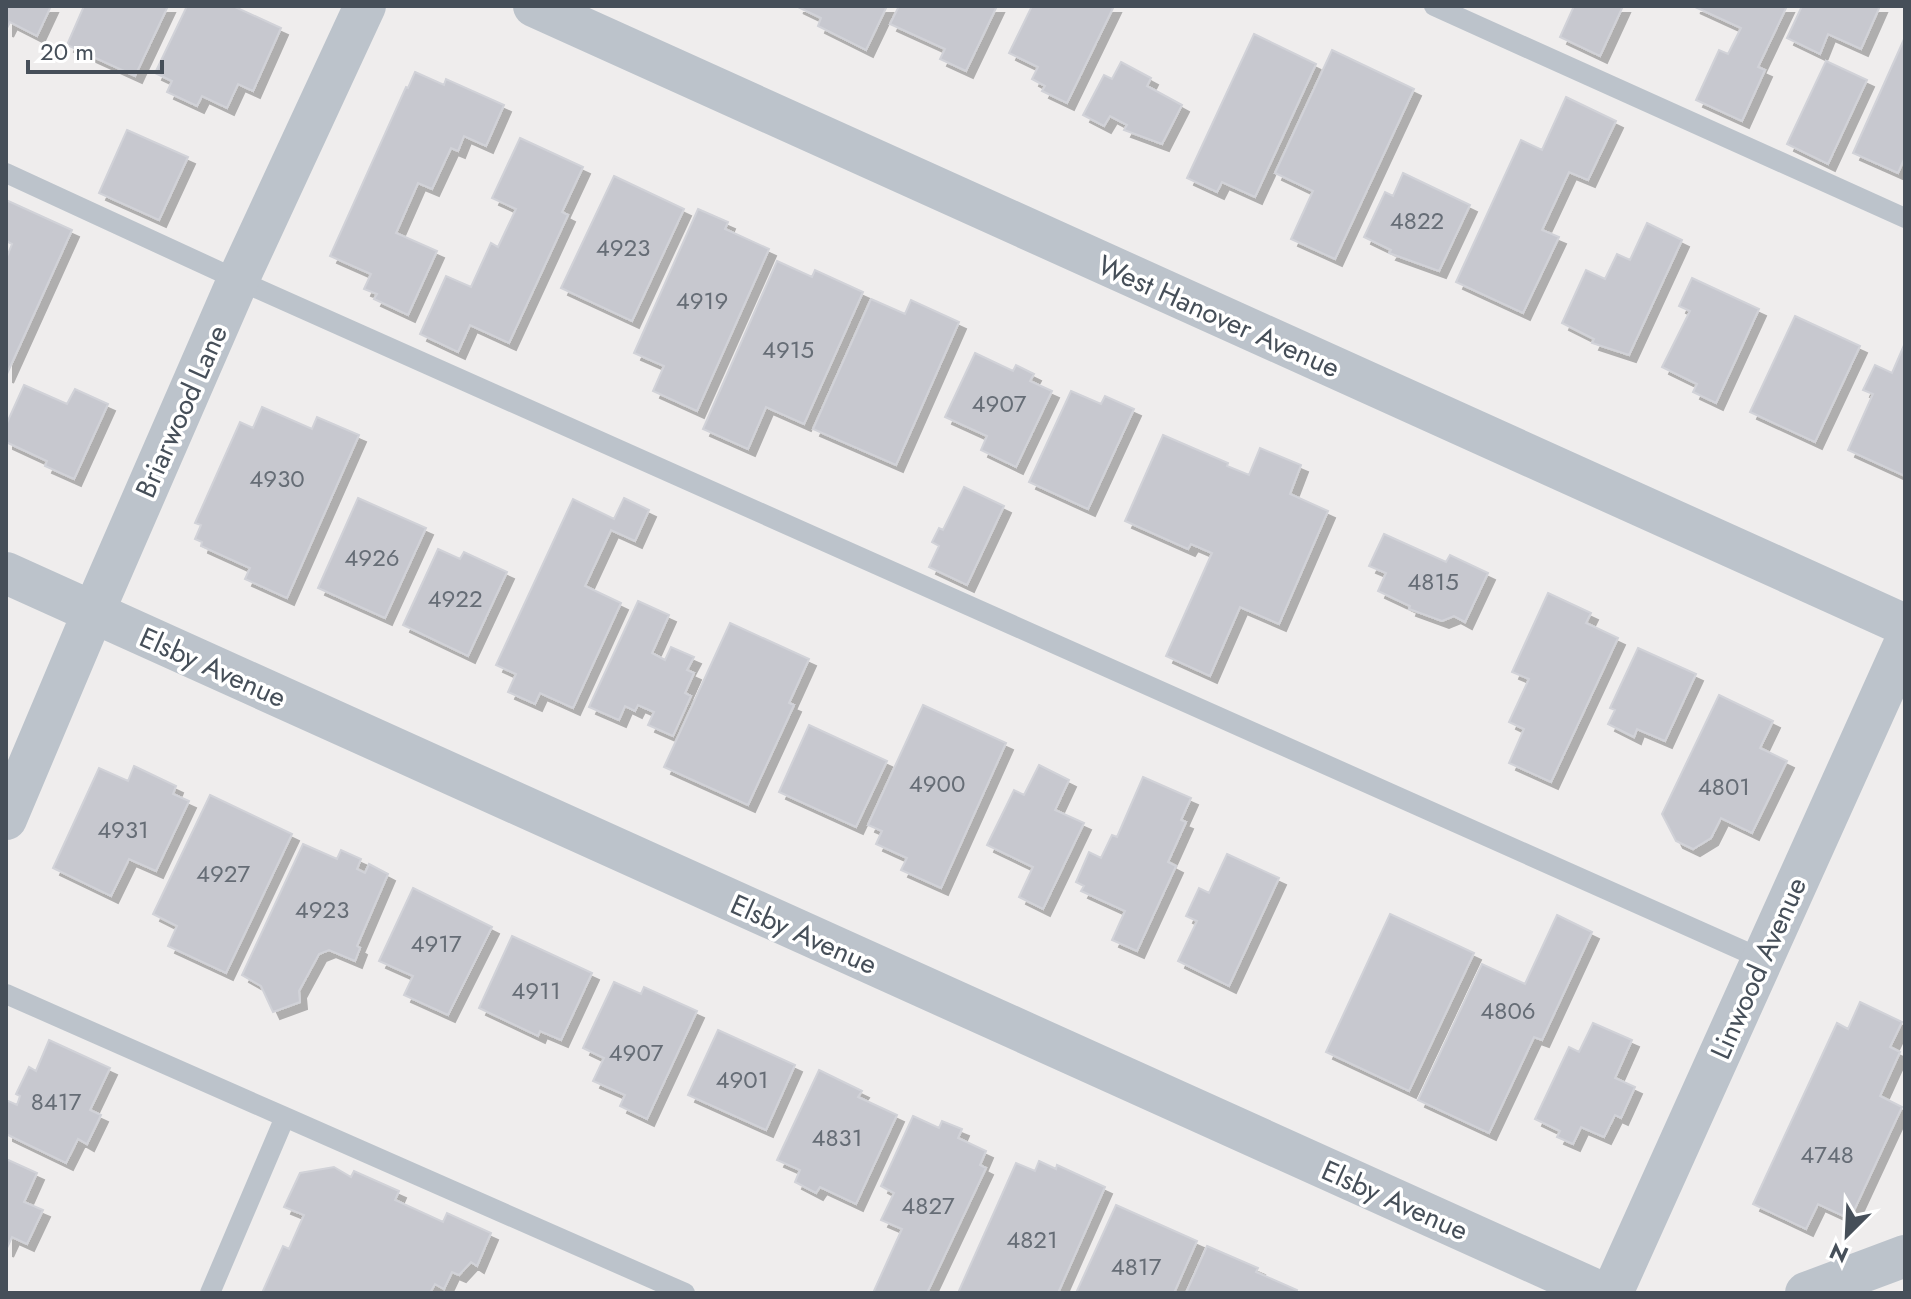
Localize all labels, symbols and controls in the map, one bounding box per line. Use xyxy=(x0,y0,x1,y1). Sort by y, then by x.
scale bar xyxy=(28,24,162,74)
text: 20 m xyxy=(40,34,94,69)
house number: 4822 xyxy=(1390,203,1444,238)
house number: 4923 xyxy=(596,230,650,265)
street label: West Hanover Avenue xyxy=(1091,245,1346,388)
house number: 4919 xyxy=(676,283,728,318)
street label: Briarwood Lane xyxy=(125,318,238,504)
house number: 4915 xyxy=(762,332,814,367)
house number: 4907 xyxy=(972,386,1027,421)
house number: 4930 xyxy=(249,461,305,496)
house number: 4926 xyxy=(344,540,400,575)
house number: 4815 xyxy=(1407,564,1459,599)
house number: 4922 xyxy=(427,581,483,616)
street label: Elsby Avenue xyxy=(133,617,293,718)
house number: 4900 xyxy=(909,766,965,801)
house number: 4801 xyxy=(1698,769,1750,804)
house number: 4931 xyxy=(97,812,149,847)
house number: 4927 xyxy=(196,856,250,891)
street label: Linwood Avenue xyxy=(1700,871,1817,1066)
street label: Elsby Avenue xyxy=(724,884,884,985)
house number: 4923 xyxy=(295,892,349,927)
house number: 4917 xyxy=(410,926,462,961)
house number: 4911 xyxy=(511,973,561,1008)
house number: 4806 xyxy=(1480,993,1536,1028)
house number: 4907 xyxy=(609,1035,664,1070)
house number: 4901 xyxy=(715,1062,769,1097)
house number: 8417 xyxy=(31,1084,82,1119)
house number: 4831 xyxy=(812,1120,863,1155)
house number: 4748 xyxy=(1800,1137,1854,1172)
street label: Elsby Avenue xyxy=(1315,1150,1475,1251)
house number: 4827 xyxy=(901,1188,955,1223)
north arrow xyxy=(1807,1195,1887,1275)
house number: 4821 xyxy=(1006,1222,1058,1257)
text: N xyxy=(1824,1235,1853,1271)
house number: 4817 xyxy=(1111,1249,1162,1284)

